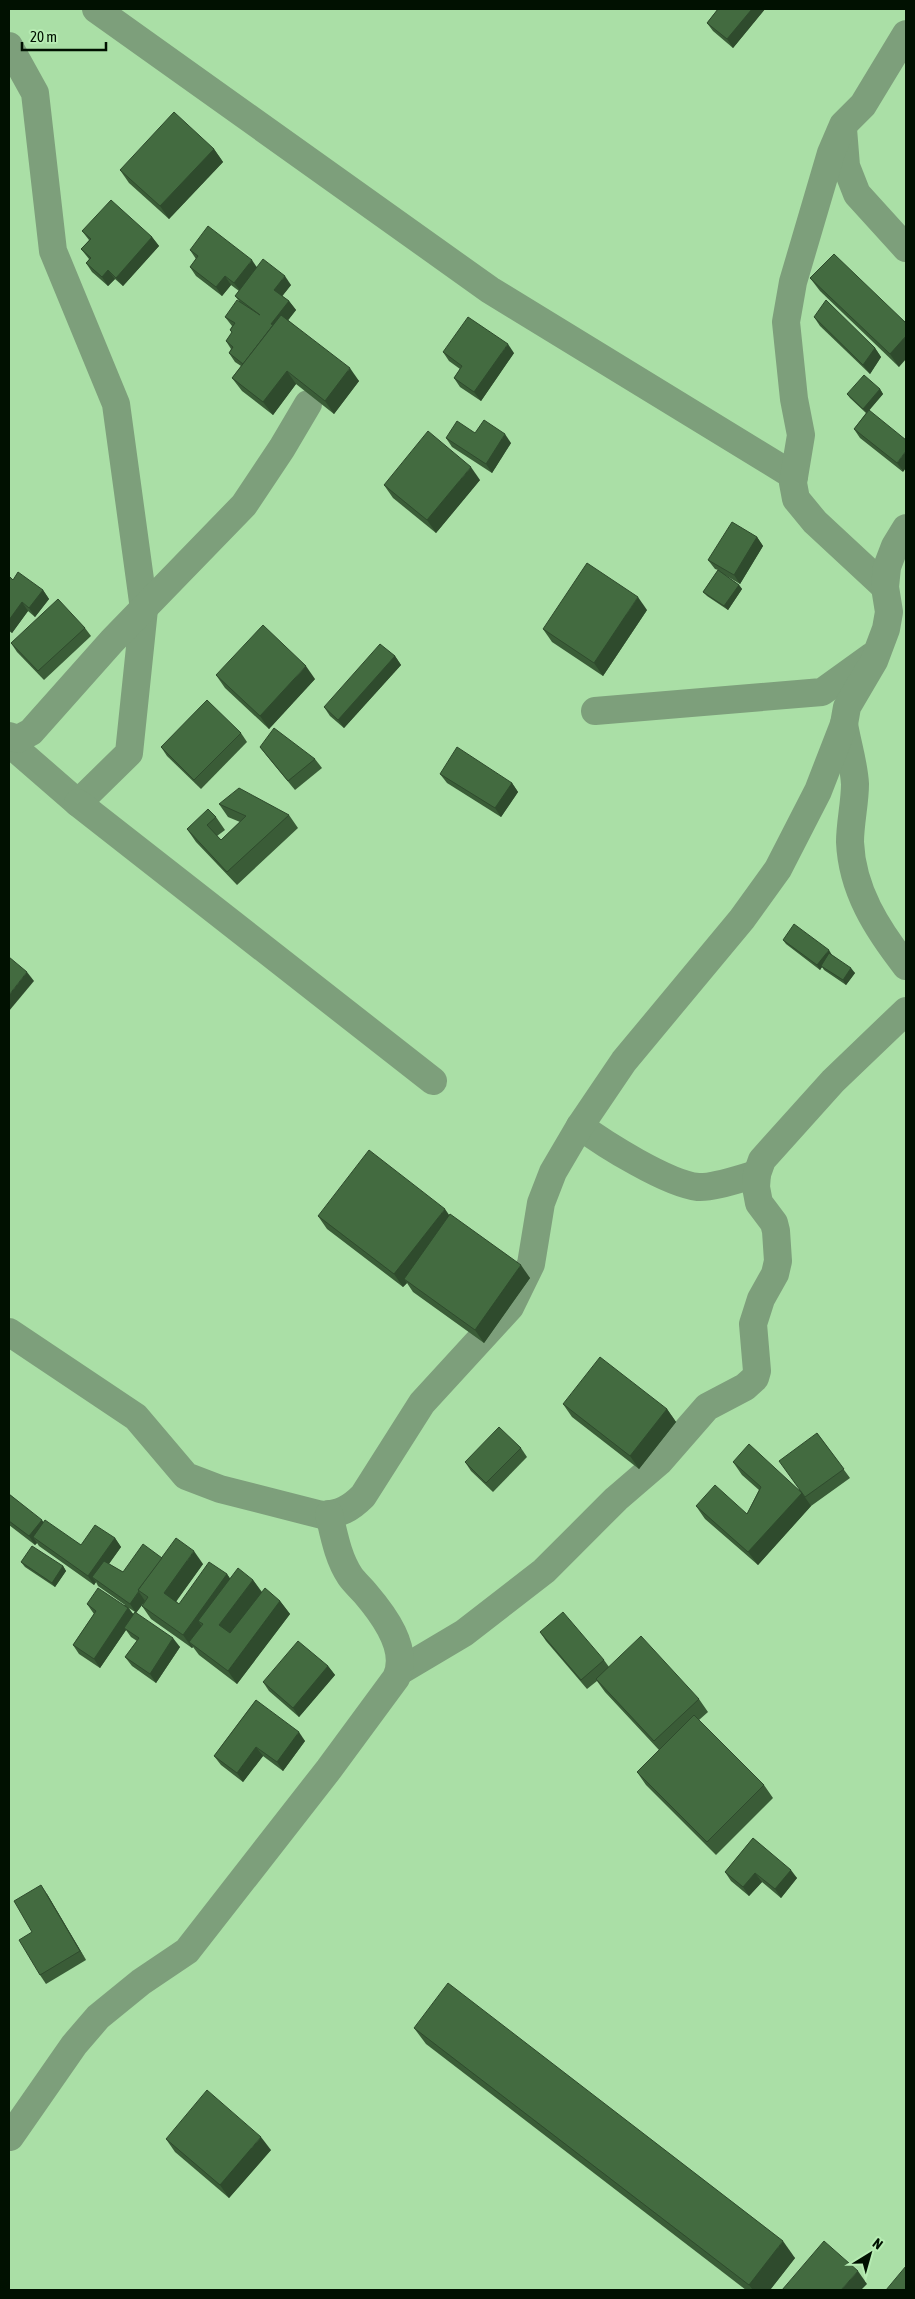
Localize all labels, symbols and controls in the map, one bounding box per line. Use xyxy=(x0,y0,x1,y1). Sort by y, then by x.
scale bar xyxy=(22,20,106,52)
text: 20 m xyxy=(30,28,57,45)
north arrow xyxy=(845,2229,895,2279)
text: N xyxy=(870,2235,886,2252)

